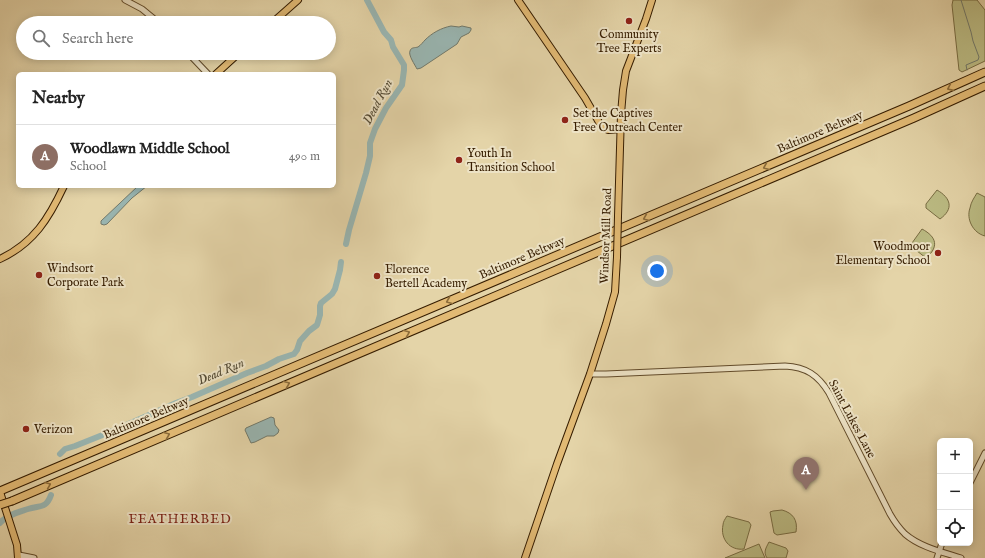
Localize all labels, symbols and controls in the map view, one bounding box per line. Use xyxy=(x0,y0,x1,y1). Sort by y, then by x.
search box xyxy=(16,16,336,60)
marker: Community Tree Experts xyxy=(624,16,634,26)
icon: search xyxy=(30,27,52,49)
place label: Community Tree Experts xyxy=(597,27,661,57)
text: Search here xyxy=(62,29,133,48)
water label: Dead Run xyxy=(359,77,397,127)
one-way arrow xyxy=(946,83,954,91)
text: Nearby xyxy=(32,88,85,109)
place label: Set the Captives Free Outreach Center xyxy=(573,106,683,135)
street label: Baltimore Beltway xyxy=(775,107,865,157)
marker: Set the Captives Free Outreach Center xyxy=(560,115,570,125)
text: Woodlawn Middle School xyxy=(70,139,230,158)
place label: Youth In Transition School xyxy=(467,146,555,175)
text: A xyxy=(41,148,49,165)
text: 490 m xyxy=(289,148,320,165)
marker: Youth In Transition School xyxy=(454,155,464,165)
text: School xyxy=(70,158,107,175)
one-way arrow xyxy=(762,162,770,170)
street label: Windsor Mill Road xyxy=(597,187,615,284)
one-way arrow xyxy=(643,213,650,221)
street label: Baltimore Beltway xyxy=(477,233,567,283)
place label: Woodmoor Elementary School xyxy=(836,239,931,268)
marker: Woodmoor Elementary School xyxy=(933,248,943,258)
place label: Windsort Corporate Park xyxy=(47,261,125,291)
your location xyxy=(647,261,667,281)
place label: Florence Bertell Academy xyxy=(385,262,467,291)
marker: Windsort Corporate Park xyxy=(34,270,44,280)
marker: Florence Bertell Academy xyxy=(372,271,382,281)
one-way arrow xyxy=(446,296,453,304)
one-way arrow xyxy=(402,330,410,338)
water label: Dead Run xyxy=(195,355,247,389)
street label: Saint Lukes Lane xyxy=(825,377,879,461)
one-way arrow xyxy=(283,381,290,389)
street label: Baltimore Beltway xyxy=(101,393,191,443)
place label: Verizon xyxy=(33,422,73,437)
marker: Verizon xyxy=(21,424,31,434)
one-way arrow xyxy=(164,431,171,439)
map controls xyxy=(937,438,973,546)
button: + xyxy=(937,438,973,474)
pin: A xyxy=(793,457,819,490)
button: − xyxy=(937,474,973,510)
one-way arrow xyxy=(44,482,51,490)
button: locate xyxy=(937,510,973,546)
district label: FEATHERBED xyxy=(128,511,232,528)

